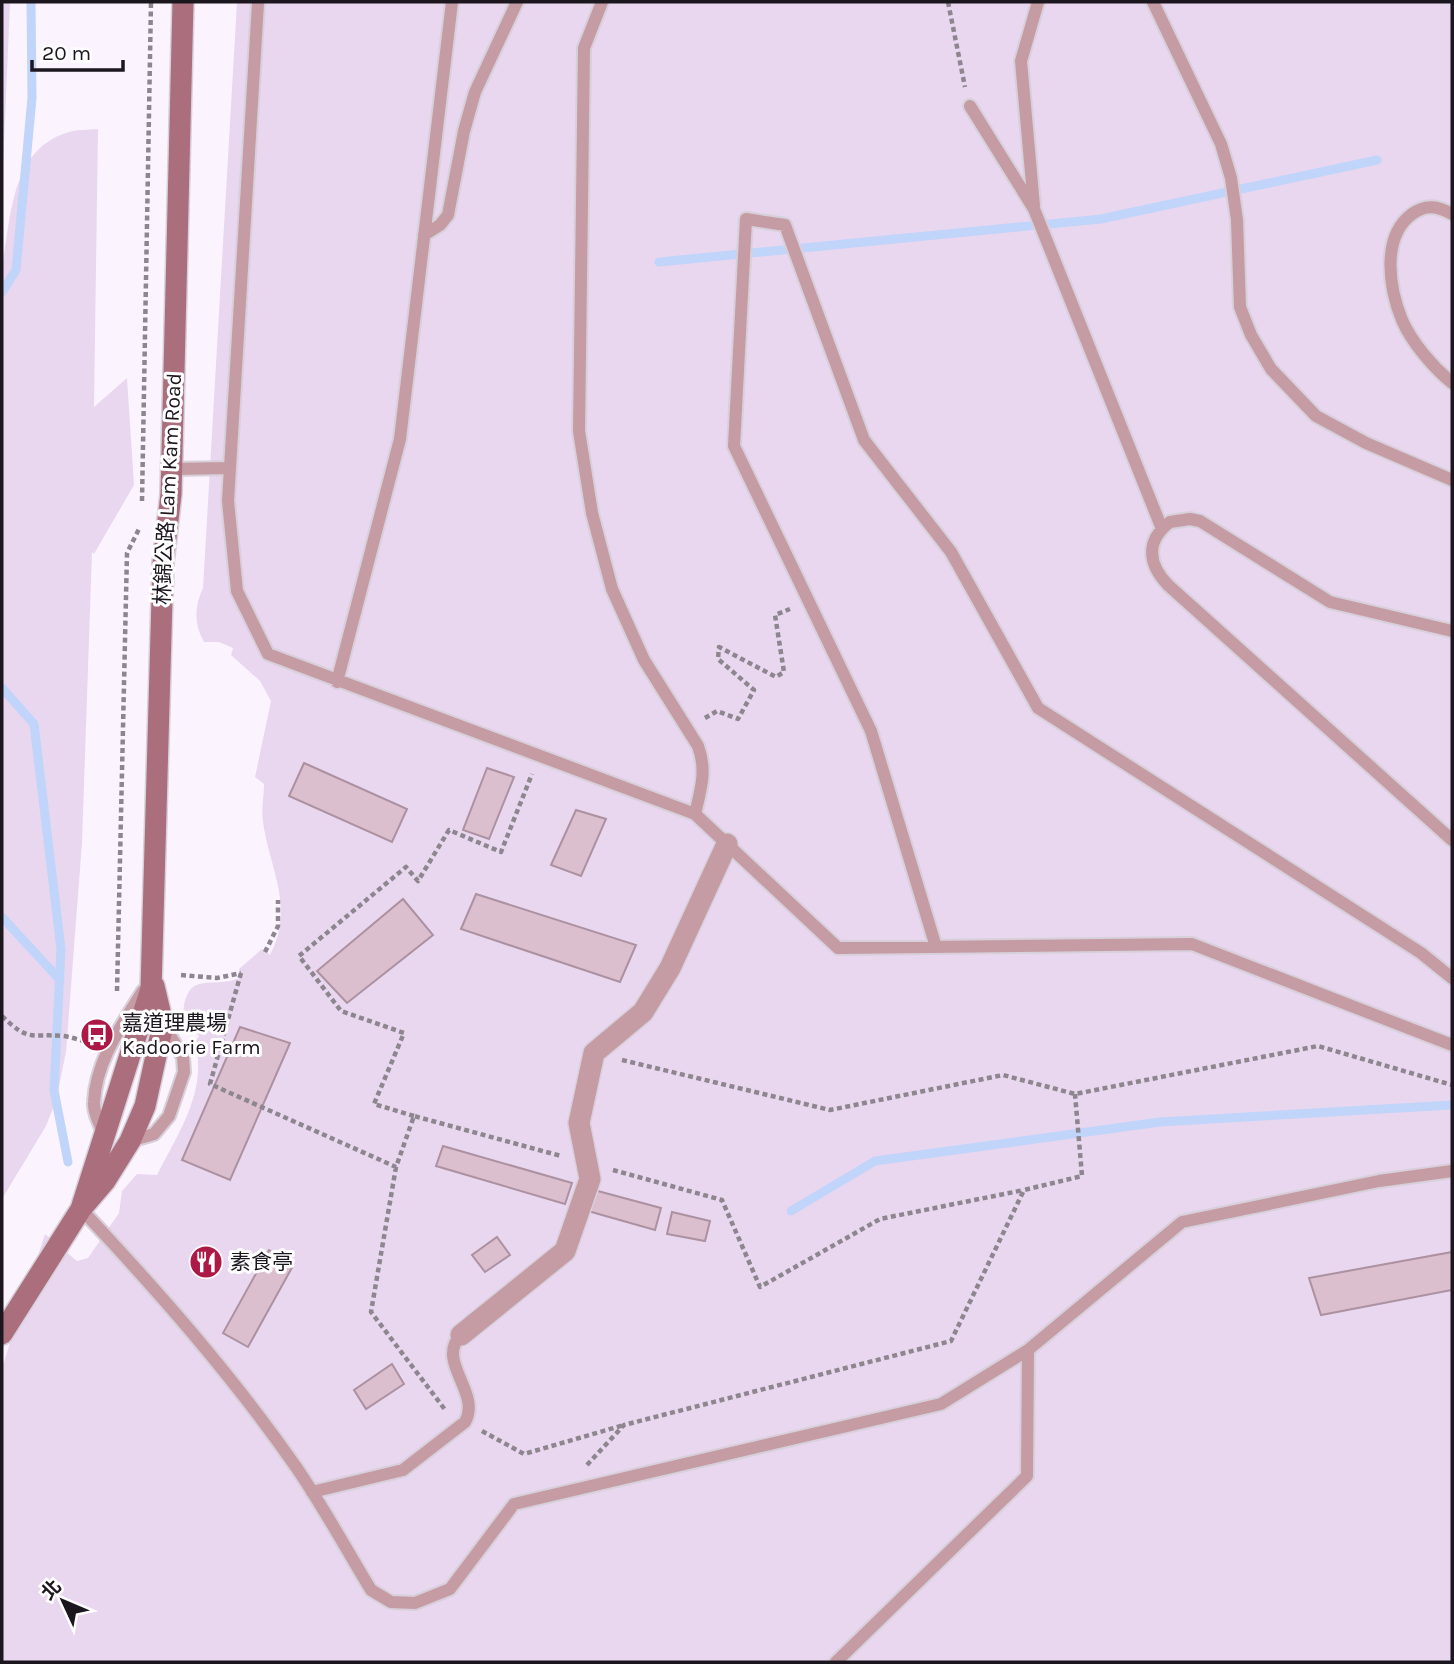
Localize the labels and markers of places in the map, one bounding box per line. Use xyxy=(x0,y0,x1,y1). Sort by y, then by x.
place label: 嘉道理農場 Kadoorie Farm xyxy=(122,1011,261,1059)
bus stop icon: 嘉道理農場 Kadoorie Farm xyxy=(78,1016,116,1054)
restaurant icon: 素食亭 xyxy=(187,1243,225,1281)
place label: 素食亭 xyxy=(230,1250,293,1274)

